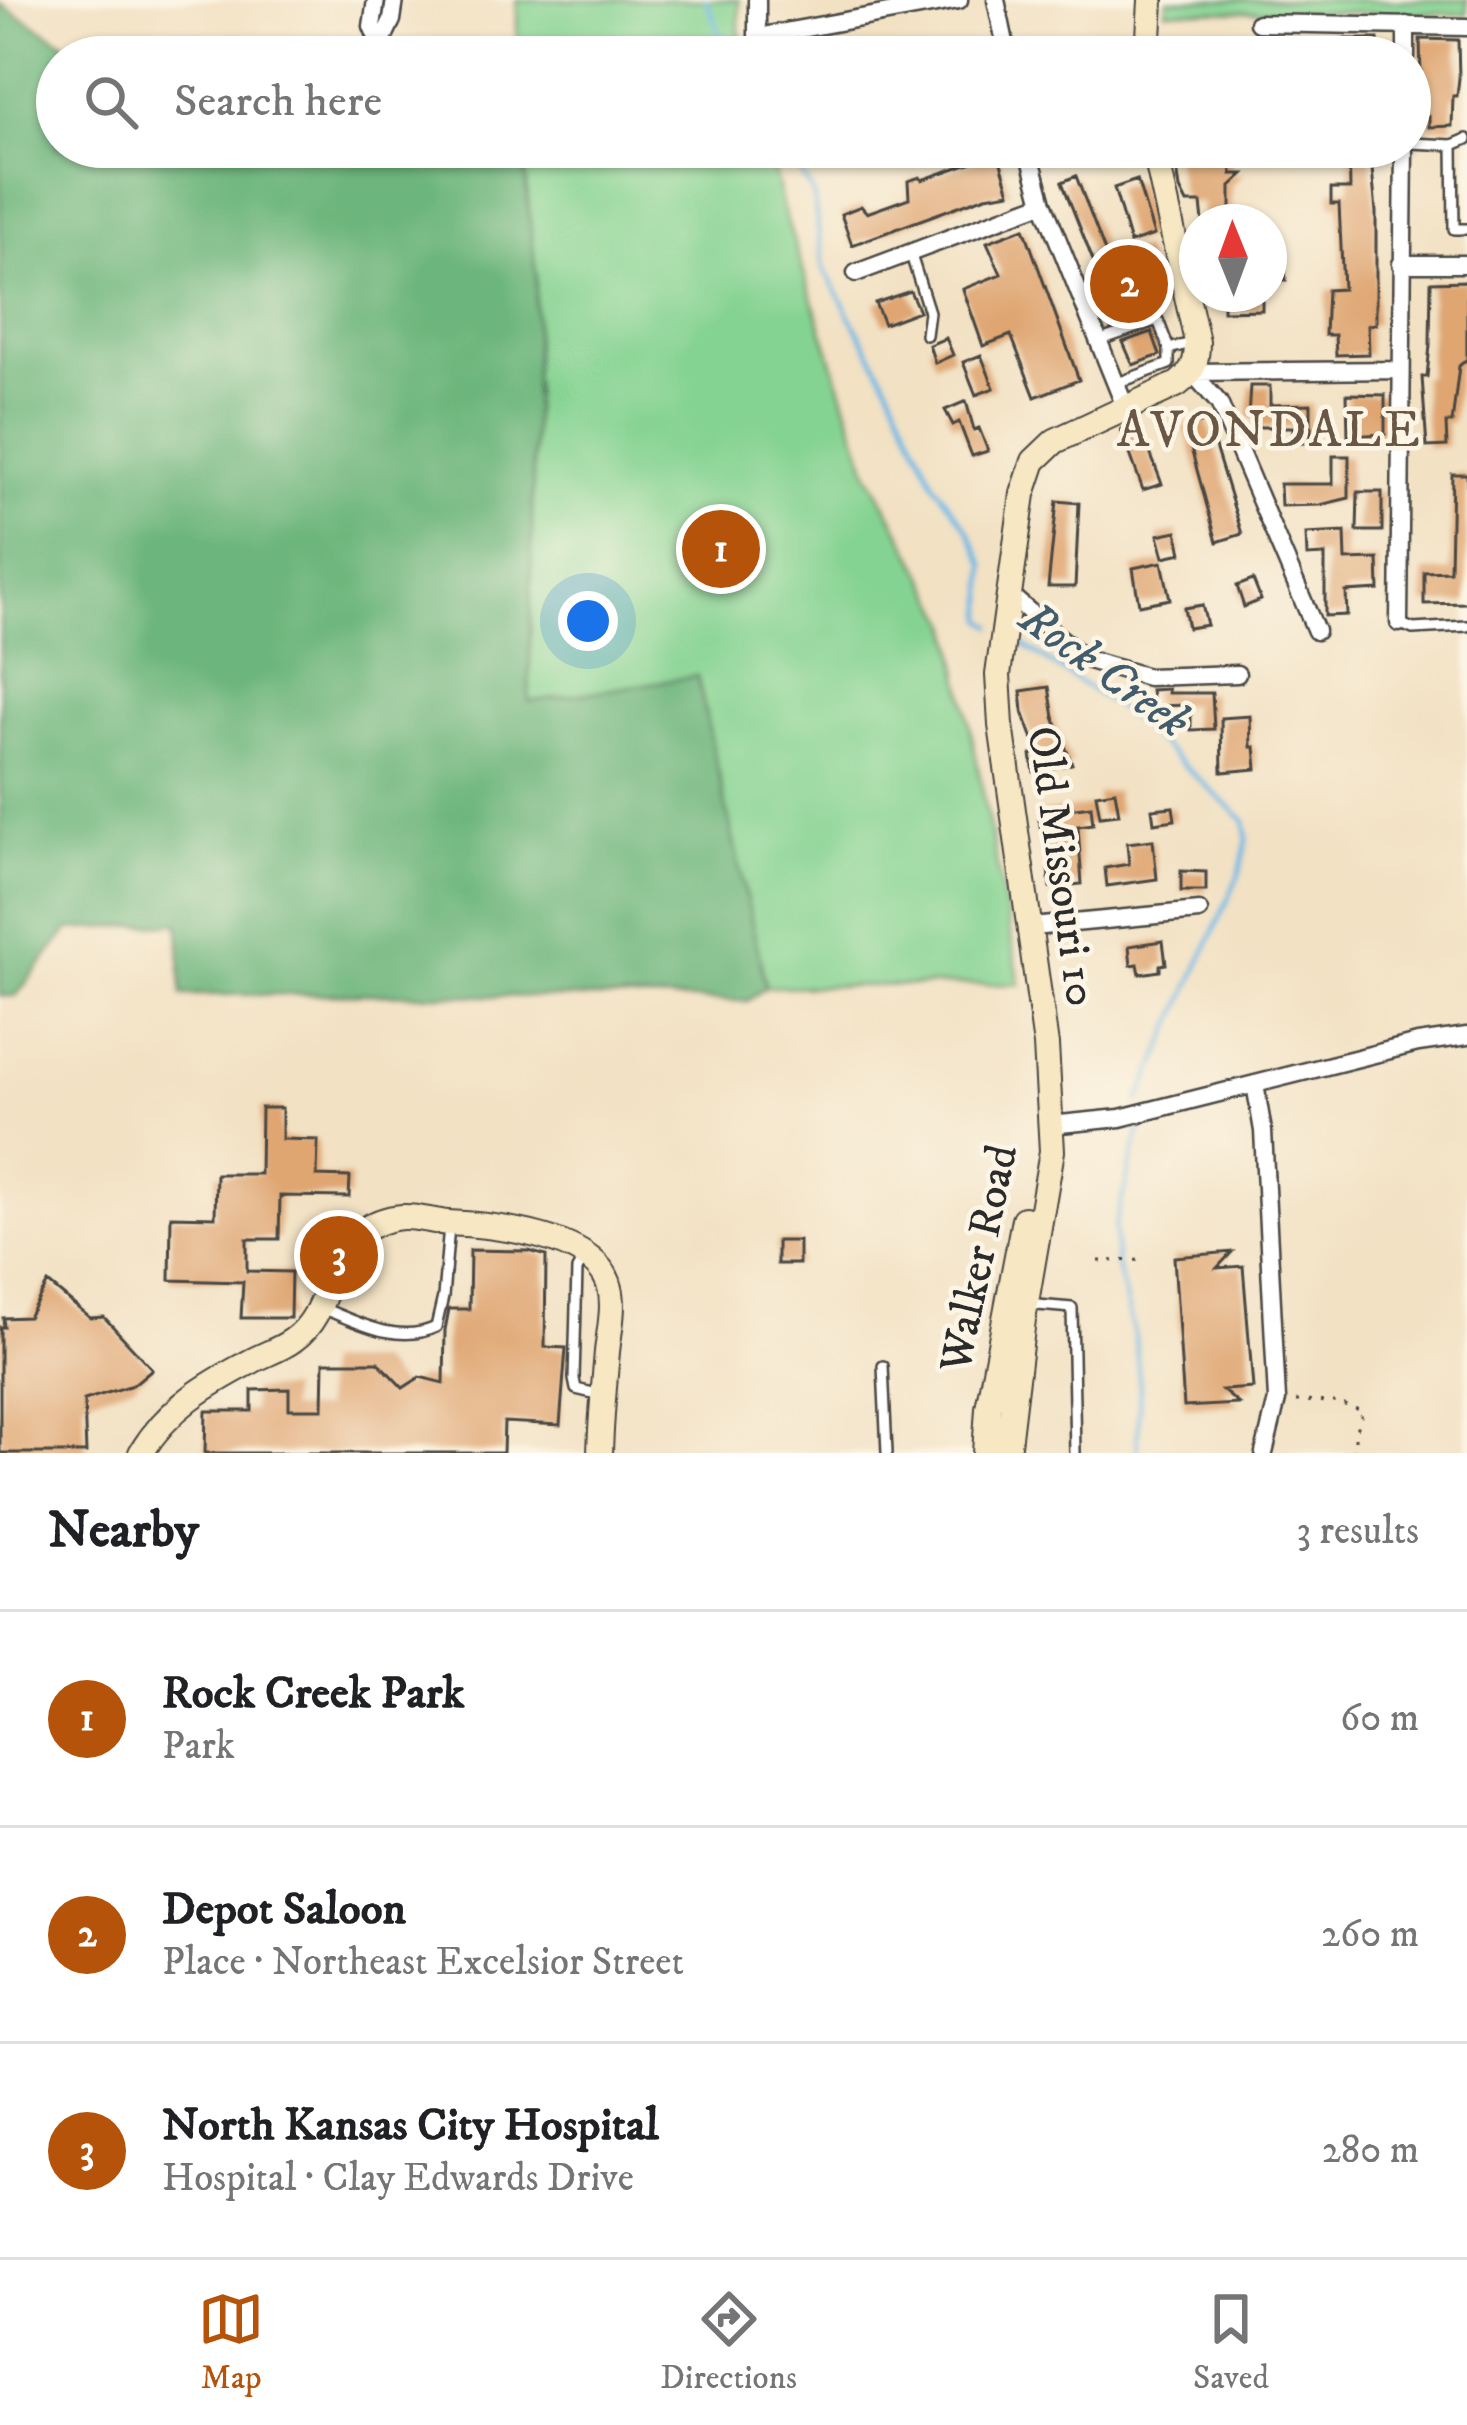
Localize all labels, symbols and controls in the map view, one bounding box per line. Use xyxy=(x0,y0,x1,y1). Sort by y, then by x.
search box xyxy=(36,36,1431,168)
icon: search xyxy=(78,69,144,135)
text: Search here xyxy=(174,74,382,130)
north arrow xyxy=(1179,204,1287,312)
pin: 2 xyxy=(1090,239,1168,329)
district label: AVONDALE xyxy=(1117,399,1423,463)
pin: 1 xyxy=(682,504,760,594)
water label: Rock Creek xyxy=(1006,587,1201,752)
your location xyxy=(558,591,618,651)
street label: Old Missouri 10 xyxy=(1014,723,1108,1010)
street label: Walker Road xyxy=(928,1139,1031,1379)
pin: 3 xyxy=(300,1210,378,1300)
text: Nearby xyxy=(48,1499,199,1563)
text: 3 results xyxy=(1296,1507,1419,1556)
text: Rock Creek Park xyxy=(162,1666,465,1722)
text: 1 xyxy=(80,1694,94,1743)
text: 60 m xyxy=(1340,1694,1419,1743)
text: Park xyxy=(162,1722,235,1771)
text: Depot Saloon xyxy=(162,1882,406,1938)
text: 2 xyxy=(77,1910,97,1959)
text: 260 m xyxy=(1321,1910,1419,1959)
text: Place · Northeast Excelsior Street xyxy=(162,1938,684,1987)
text: North Kansas City Hospital xyxy=(162,2098,659,2154)
text: 3 xyxy=(80,2126,94,2175)
text: 280 m xyxy=(1322,2126,1419,2175)
text: Hospital · Clay Edwards Drive xyxy=(162,2154,634,2203)
tab: Map xyxy=(198,2286,264,2399)
tab: Directions xyxy=(660,2286,797,2399)
tab: Saved xyxy=(1193,2286,1269,2399)

